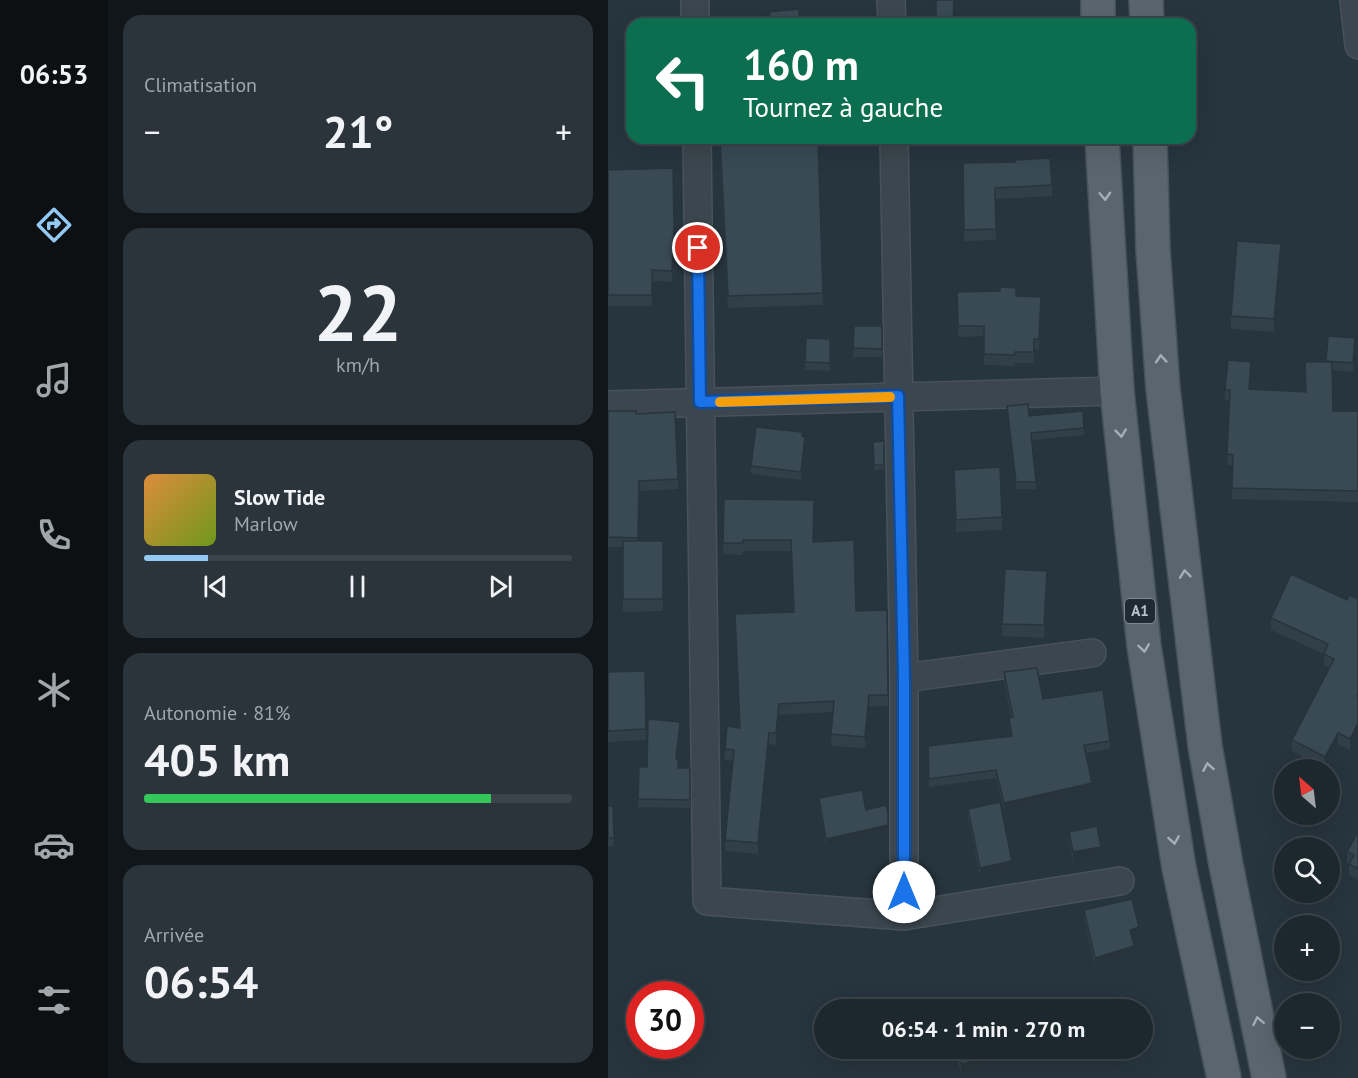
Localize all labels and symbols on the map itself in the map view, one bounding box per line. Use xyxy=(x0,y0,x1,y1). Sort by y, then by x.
one-way arrow xyxy=(1099,192,1112,201)
pin xyxy=(672,222,723,273)
one-way arrow xyxy=(1155,355,1168,364)
one-way arrow xyxy=(1115,428,1127,437)
one-way arrow xyxy=(1179,569,1191,578)
road number: A1 xyxy=(1125,599,1155,623)
one-way arrow xyxy=(1138,643,1150,652)
north arrow xyxy=(1274,759,1340,825)
one-way arrow xyxy=(1203,763,1215,772)
one-way arrow xyxy=(1168,836,1180,845)
position arrow xyxy=(872,860,936,924)
speed limit sign: 30 xyxy=(626,981,704,1059)
one-way arrow xyxy=(1252,1016,1265,1026)

